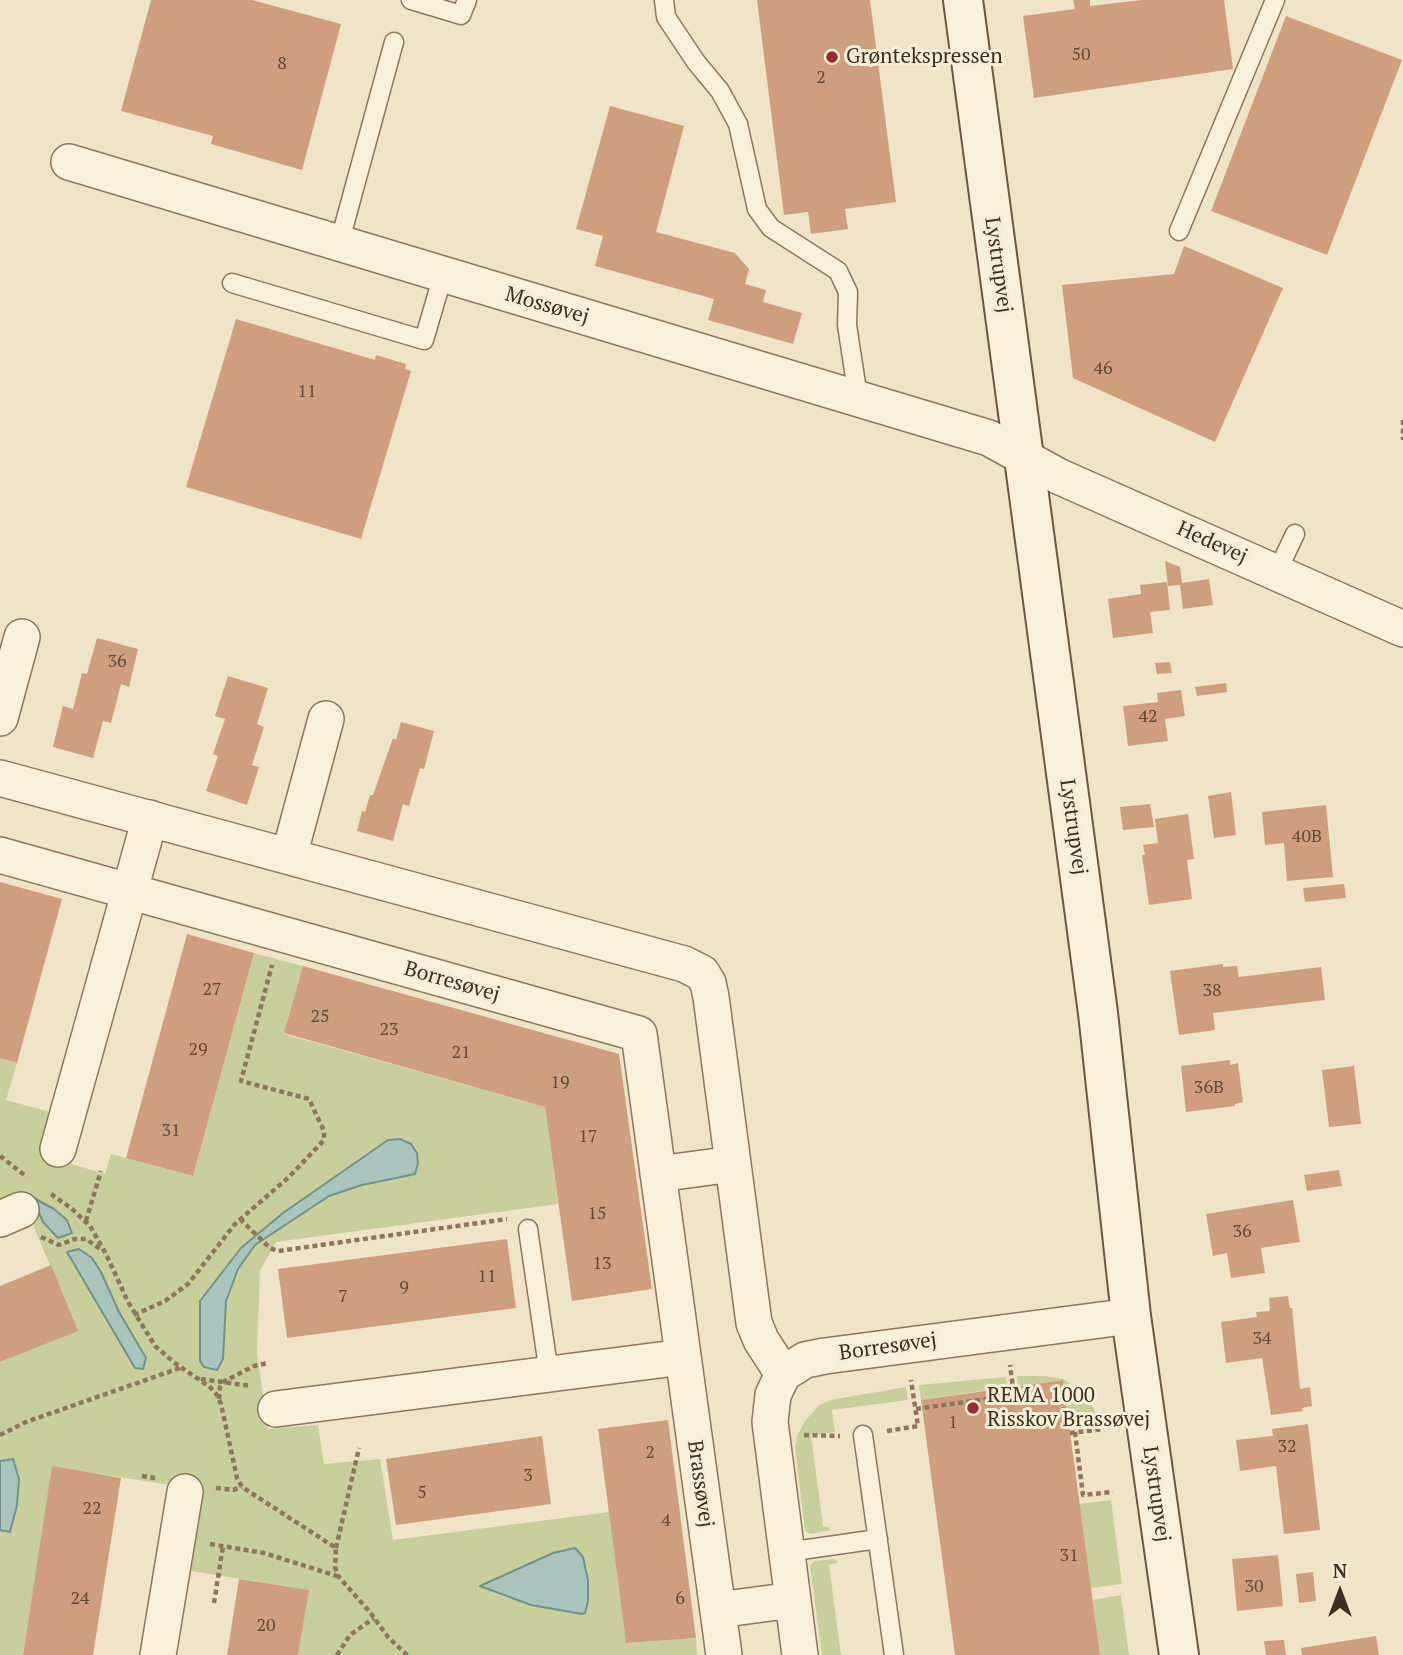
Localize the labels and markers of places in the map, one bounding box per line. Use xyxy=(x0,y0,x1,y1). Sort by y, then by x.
place label: Grøntekspressen xyxy=(846,44,1003,70)
marker: Grøntekspressen xyxy=(824,49,840,65)
place label: REMA 1000 Risskov Brassøvej xyxy=(987,1383,1150,1433)
marker: REMA 1000 Risskov Brassøvej xyxy=(965,1400,981,1416)

